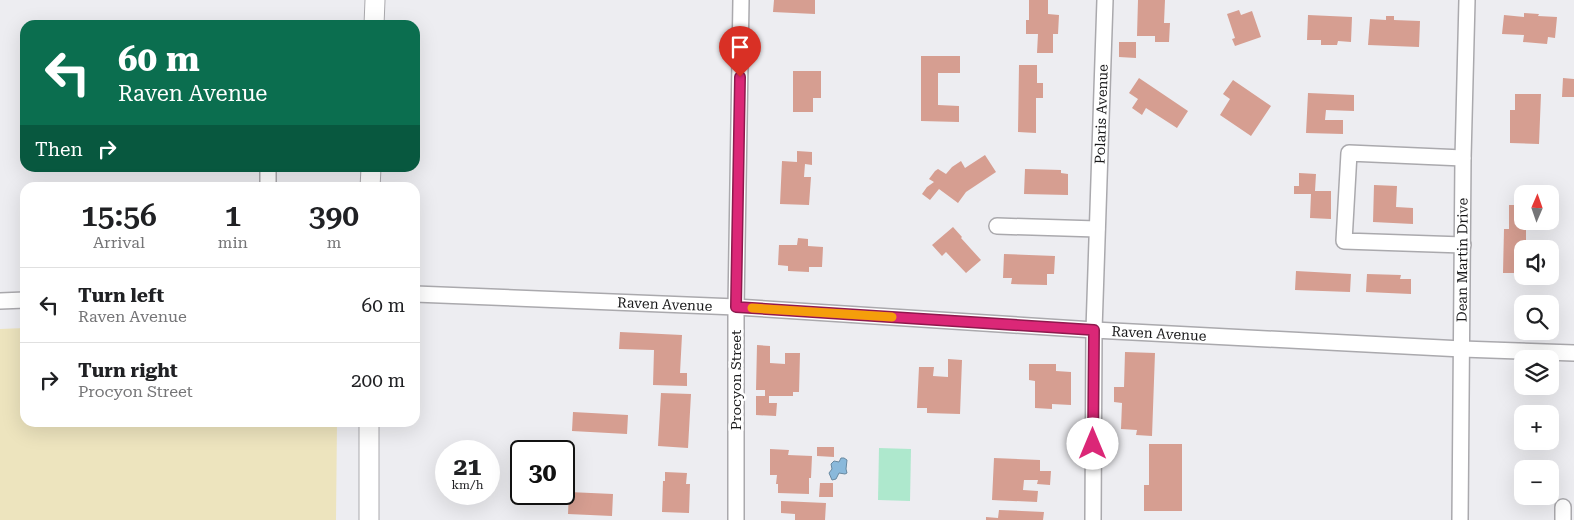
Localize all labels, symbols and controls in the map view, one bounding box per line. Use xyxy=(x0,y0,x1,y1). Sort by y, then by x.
pin xyxy=(719,26,761,77)
icon: arrive xyxy=(726,33,754,61)
text: 60 m xyxy=(118,39,200,80)
icon: left xyxy=(35,40,100,105)
street label: Polaris Avenue xyxy=(1092,64,1111,164)
text: Raven Avenue xyxy=(118,81,267,106)
icon: right xyxy=(93,135,121,163)
text: Then xyxy=(35,138,83,161)
north arrow xyxy=(1514,185,1559,230)
map controls xyxy=(1514,185,1559,505)
street label: Dean Martin Drive xyxy=(1454,197,1471,322)
text: 15:56 xyxy=(81,198,157,233)
text: 1 xyxy=(224,198,241,233)
text: 390 xyxy=(309,198,359,233)
text: Arrival xyxy=(93,233,145,252)
text: min xyxy=(218,233,248,252)
text: m xyxy=(327,233,341,252)
button: sound xyxy=(1514,240,1559,285)
text: Turn left xyxy=(78,284,164,307)
icon: left xyxy=(35,291,63,319)
text: 60 m xyxy=(362,294,405,317)
street label: Raven Avenue xyxy=(617,294,713,314)
button: search xyxy=(1514,295,1559,340)
text: Raven Avenue xyxy=(78,307,187,326)
street label: Raven Avenue xyxy=(1111,323,1207,344)
street label: Procyon Street xyxy=(728,330,744,430)
button: layers xyxy=(1514,350,1559,395)
text: Turn right xyxy=(78,359,178,382)
icon: right xyxy=(35,366,63,394)
text: 200 m xyxy=(351,369,405,392)
text: Procyon Street xyxy=(78,382,193,401)
button: + xyxy=(1514,405,1559,450)
position arrow xyxy=(1066,417,1118,469)
speed limit sign: 30 xyxy=(510,440,575,505)
text: 21 xyxy=(453,452,482,481)
button: − xyxy=(1514,460,1559,505)
text: km/h xyxy=(451,478,484,492)

